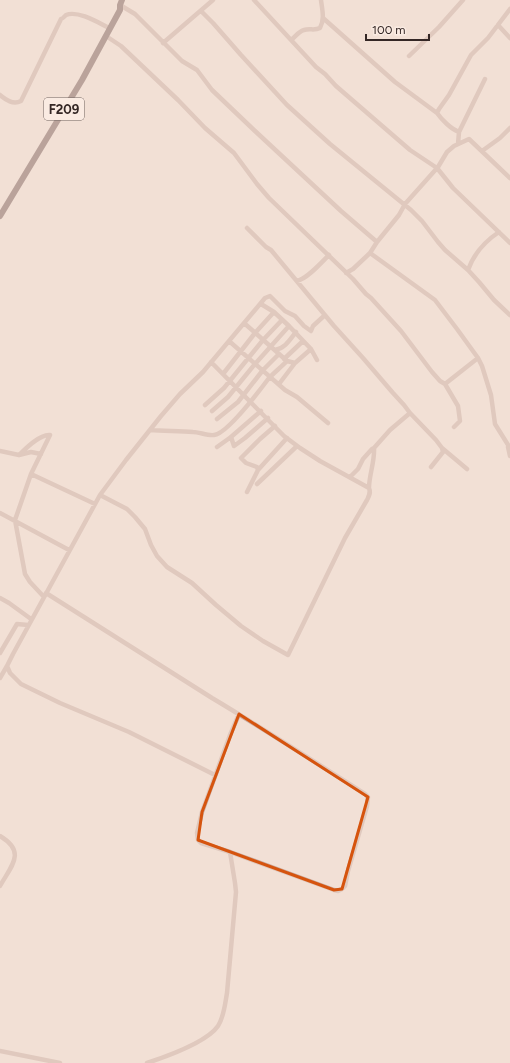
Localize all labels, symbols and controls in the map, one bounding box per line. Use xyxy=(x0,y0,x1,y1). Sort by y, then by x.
scale bar xyxy=(366,16,429,42)
text: 100 m xyxy=(372,23,406,37)
road number: F209 xyxy=(44,98,84,120)

